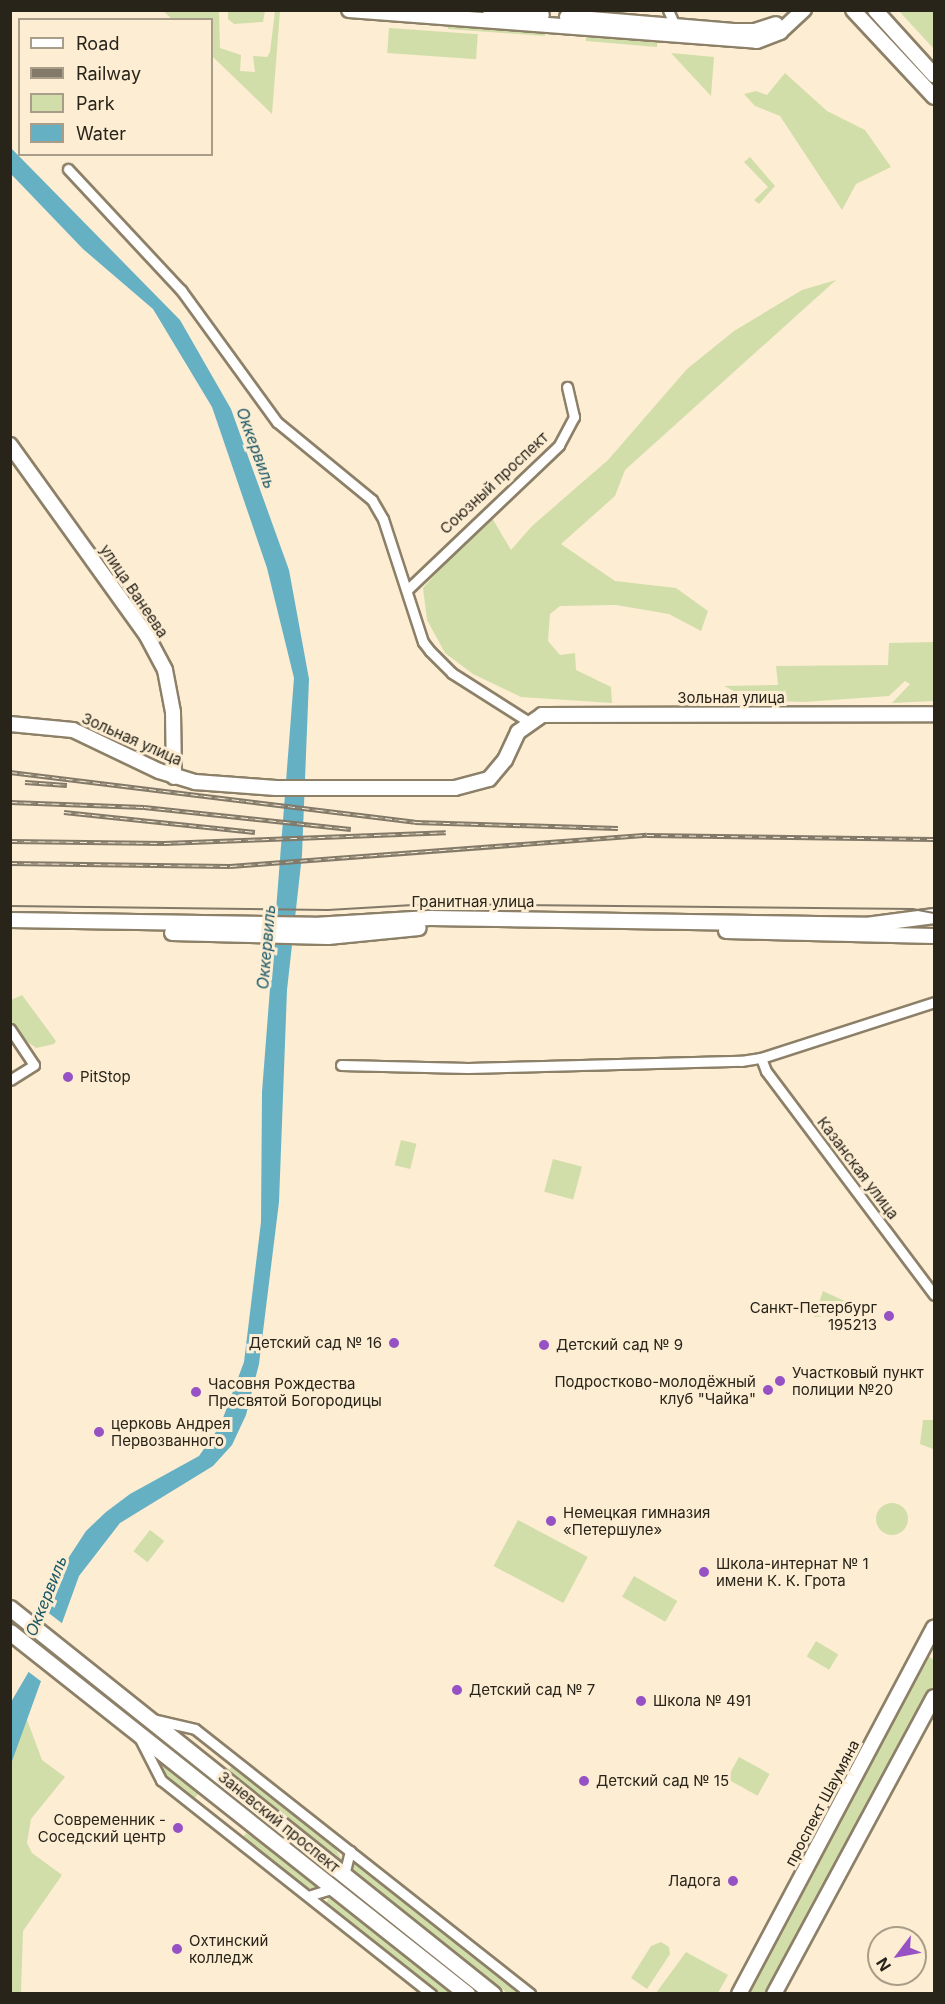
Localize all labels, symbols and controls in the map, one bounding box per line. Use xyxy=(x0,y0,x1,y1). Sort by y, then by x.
legend xyxy=(18,18,213,156)
text: Road xyxy=(76,33,119,54)
text: Railway xyxy=(76,63,141,84)
text: Park xyxy=(76,93,115,114)
text: Water xyxy=(76,123,126,144)
water label: Оккервиль xyxy=(232,405,280,491)
street label: Союзный проспект xyxy=(436,428,552,538)
street label: улица Ванеева xyxy=(96,541,172,641)
street label: Зольная улица xyxy=(677,689,785,707)
street label: Зольная улица xyxy=(79,709,185,769)
street label: Гранитная улица xyxy=(412,893,534,911)
water label: Оккервиль xyxy=(253,904,279,990)
place label: PitStop xyxy=(80,1068,131,1086)
marker: PitStop xyxy=(61,1070,75,1084)
street label: Казанская улица xyxy=(814,1113,902,1223)
place label: Санкт-Петербург 195213 xyxy=(750,1298,877,1333)
marker: Санкт-Петербург 195213 xyxy=(882,1309,896,1323)
place label: Детский сад № 16 xyxy=(249,1334,382,1352)
marker: Детский сад № 16 xyxy=(387,1336,401,1350)
place label: Детский сад № 9 xyxy=(556,1336,683,1354)
marker: Детский сад № 9 xyxy=(537,1338,551,1352)
place label: Участковый пункт полиции №20 xyxy=(792,1363,924,1398)
place label: Подростково-молодёжный клуб "Чайка" xyxy=(554,1372,756,1407)
place label: Часовня Рождества Пресвятой Богородицы xyxy=(208,1374,382,1409)
marker: Участковый пункт полиции №20 xyxy=(773,1374,787,1388)
marker: Подростково-молодёжный клуб "Чайка" xyxy=(761,1383,775,1397)
marker: Часовня Рождества Пресвятой Богородицы xyxy=(189,1385,203,1399)
place label: церковь Андрея Первозванного xyxy=(111,1414,231,1449)
marker: церковь Андрея Первозванного xyxy=(92,1425,106,1439)
place label: Немецкая гимназия «Петершуле» xyxy=(563,1503,710,1538)
marker: Немецкая гимназия «Петершуле» xyxy=(544,1514,558,1528)
water label: Оккервиль xyxy=(21,1553,71,1639)
place label: Школа-интернат № 1 имени К. К. Грота xyxy=(716,1554,869,1589)
marker: Школа-интернат № 1 имени К. К. Грота xyxy=(697,1565,711,1579)
place label: Детский сад № 7 xyxy=(469,1681,595,1699)
marker: Детский сад № 7 xyxy=(450,1683,464,1697)
place label: Школа № 491 xyxy=(653,1692,751,1710)
marker: Школа № 491 xyxy=(634,1694,648,1708)
street label: проспект Шаумяна xyxy=(781,1737,863,1869)
street label: Заневский проспект xyxy=(215,1768,343,1876)
place label: Детский сад № 15 xyxy=(596,1772,729,1790)
marker: Детский сад № 15 xyxy=(577,1774,591,1788)
place label: Современник - Соседский центр xyxy=(38,1810,166,1845)
marker: Современник - Соседский центр xyxy=(171,1821,185,1835)
place label: Ладога xyxy=(668,1872,721,1890)
marker: Ладога xyxy=(726,1874,740,1888)
north arrow xyxy=(867,1926,927,1986)
place label: Охтинский колледж xyxy=(189,1931,268,1966)
marker: Охтинский колледж xyxy=(170,1942,184,1956)
text: N xyxy=(872,1954,895,1975)

